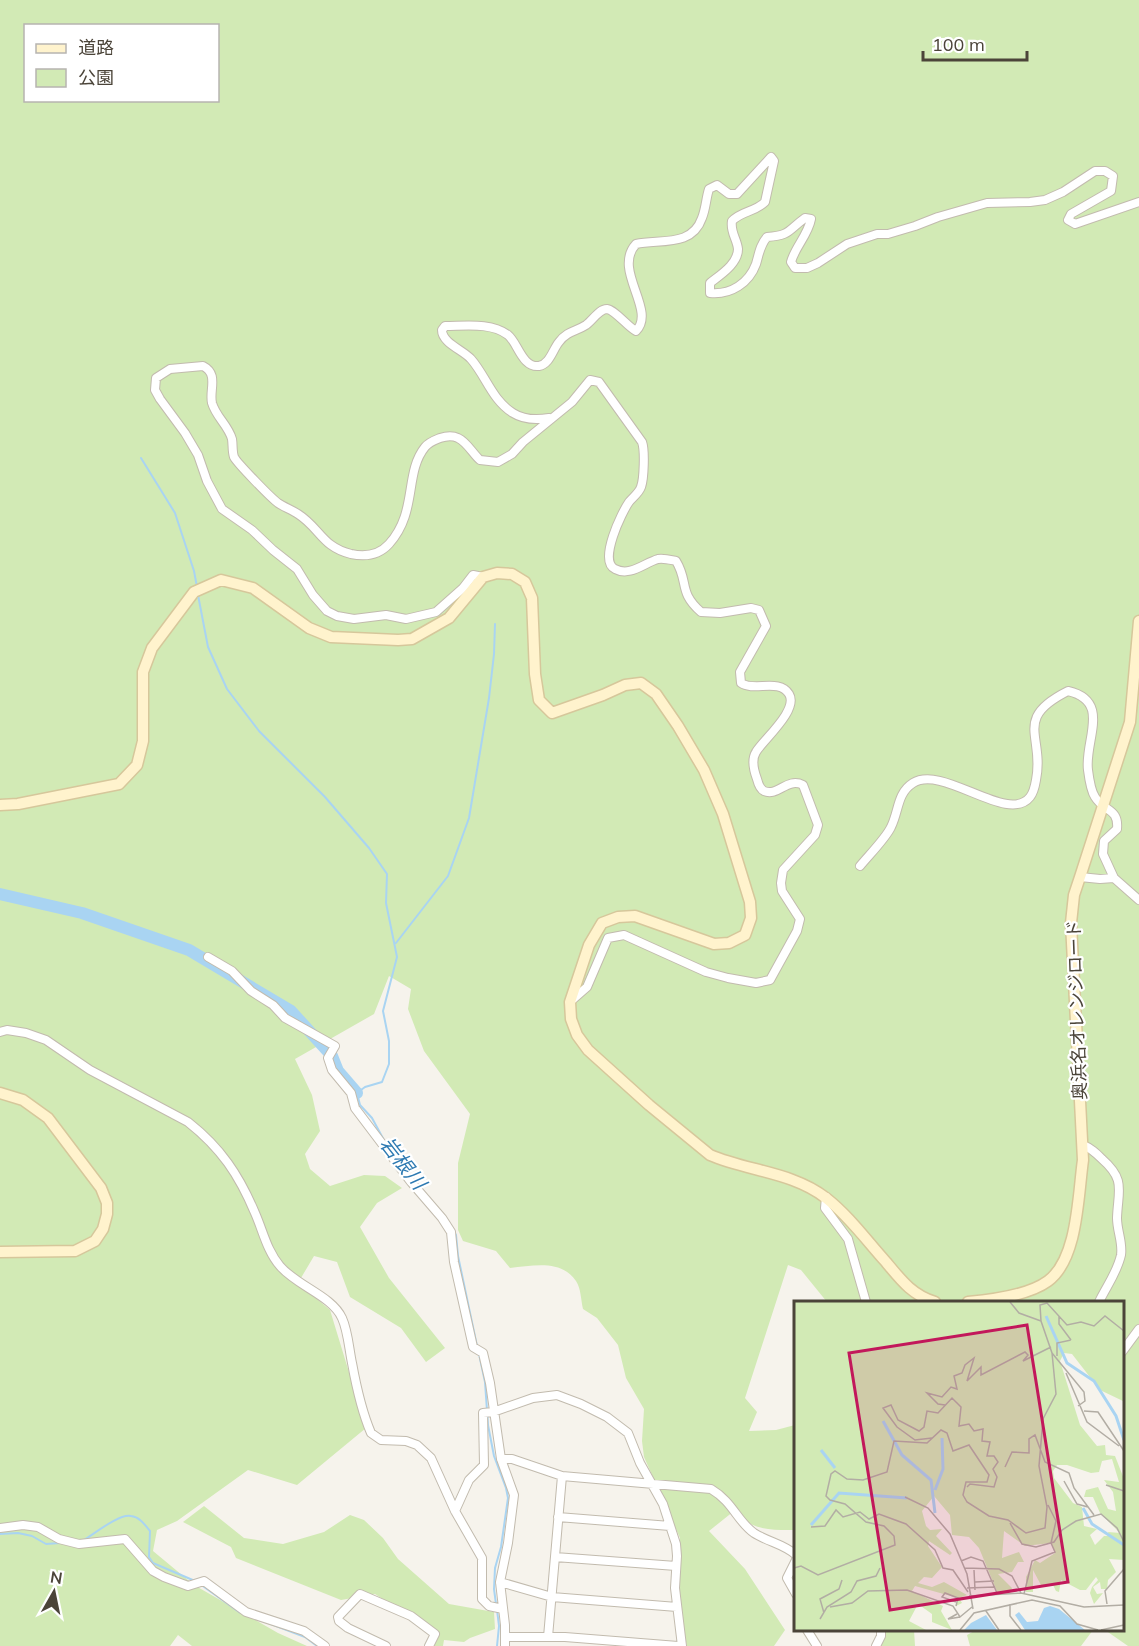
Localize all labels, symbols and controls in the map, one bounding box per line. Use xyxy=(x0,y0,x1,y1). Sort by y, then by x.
legend xyxy=(24,24,219,102)
scale bar xyxy=(923,24,1026,62)
text: 100 m xyxy=(932,33,985,56)
text: 道路 xyxy=(78,36,114,59)
text: 公園 xyxy=(78,66,114,89)
street label: 奥浜名オレンジロード xyxy=(1062,920,1091,1100)
water label: 岩根川 xyxy=(375,1131,433,1196)
inset map xyxy=(794,1301,1124,1631)
north arrow xyxy=(24,1562,84,1622)
text: N xyxy=(49,1566,64,1588)

